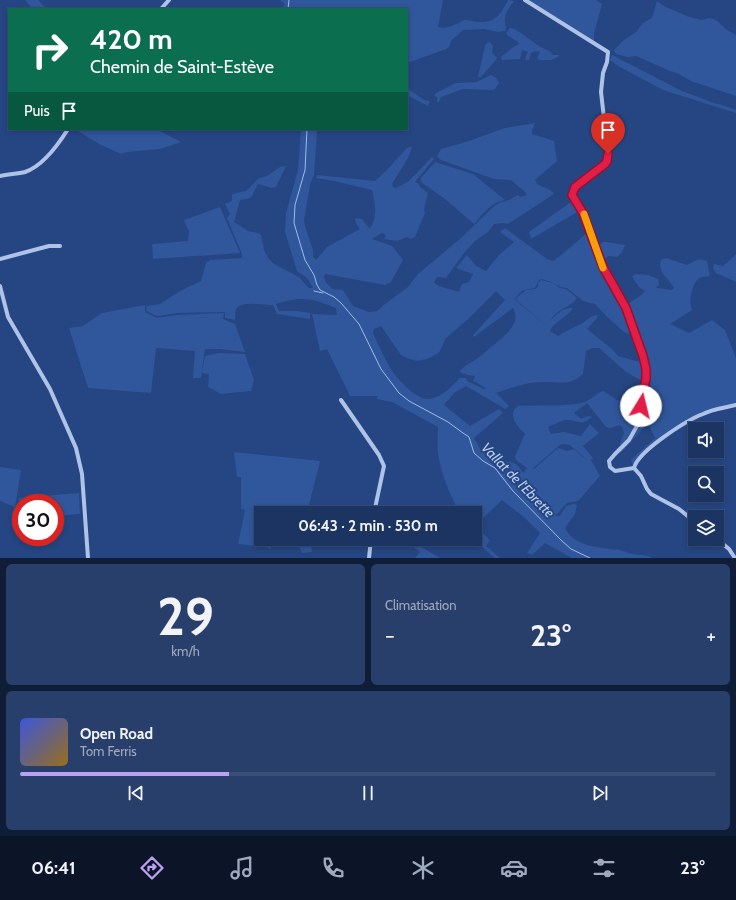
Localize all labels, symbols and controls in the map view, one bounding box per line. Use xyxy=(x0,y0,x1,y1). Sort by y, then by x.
text: 420 m xyxy=(90,22,173,56)
icon: right xyxy=(24,24,76,76)
text: Chemin de Saint-Estève xyxy=(90,56,274,78)
icon: arrive xyxy=(58,100,80,122)
text: Puis xyxy=(24,102,50,120)
pin xyxy=(591,113,625,154)
icon: arrive xyxy=(597,119,619,141)
position arrow xyxy=(620,385,662,427)
map controls xyxy=(688,422,724,546)
button: sound xyxy=(688,422,724,458)
water label: Vallat de l'Ebrette xyxy=(478,439,559,522)
button: search xyxy=(688,466,724,502)
speed limit sign: 30 xyxy=(12,494,64,546)
button: layers xyxy=(688,510,724,546)
text: 06:43 · 2 min · 530 m xyxy=(298,517,438,535)
text: 29 xyxy=(157,585,214,648)
text: Climatisation xyxy=(385,597,457,613)
text: 23° xyxy=(530,617,571,654)
text: − xyxy=(385,622,395,649)
text: + xyxy=(706,622,716,649)
text: km/h xyxy=(171,643,200,659)
text: Open Road xyxy=(80,725,153,743)
text: Tom Ferris xyxy=(80,743,137,759)
icon: previous xyxy=(125,782,147,804)
icon: pause xyxy=(357,782,379,804)
icon: next xyxy=(589,782,611,804)
icon: directions xyxy=(138,854,166,882)
icon: music xyxy=(228,854,256,882)
icon: phone xyxy=(319,854,347,882)
icon: climate xyxy=(409,854,437,882)
icon: car xyxy=(500,854,528,882)
icon: filters xyxy=(590,854,618,882)
text: 06:41 xyxy=(31,857,76,879)
text: 23° xyxy=(680,857,705,879)

